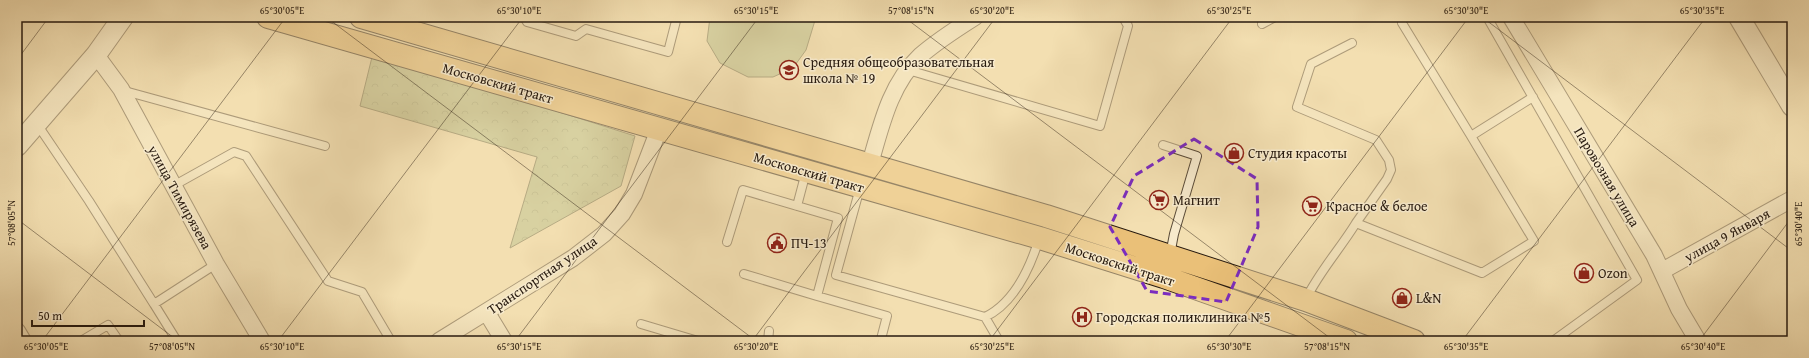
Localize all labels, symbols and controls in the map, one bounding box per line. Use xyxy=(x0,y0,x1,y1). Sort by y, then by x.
text: 65°30'05"E xyxy=(260,3,304,18)
text: 65°30'10"E xyxy=(497,3,541,18)
text: 65°30'15"E xyxy=(734,3,778,18)
text: 57°08'15"N xyxy=(888,3,934,18)
text: 65°30'20"E xyxy=(970,3,1014,18)
text: 65°30'25"E xyxy=(1207,3,1251,18)
text: 65°30'30"E xyxy=(1444,3,1488,18)
text: 65°30'35"E xyxy=(1680,3,1724,18)
place label: Средняя общеобразовательная школа № 19 xyxy=(803,52,994,88)
street label: Московский тракт xyxy=(440,58,556,108)
school or university icon: Средняя общеобразовательная школа № 19 xyxy=(778,59,800,81)
street label: Паровозная улица xyxy=(1569,123,1645,231)
street label: улица Тимирязева xyxy=(143,140,217,253)
shop icon: Студия красоты xyxy=(1223,142,1245,164)
place label: Студия красоты xyxy=(1248,143,1347,163)
street label: Московский тракт xyxy=(751,147,867,197)
supermarket icon: Магнит xyxy=(1148,189,1170,211)
place label: Магнит xyxy=(1173,190,1220,210)
supermarket icon: Красное & белое xyxy=(1301,195,1323,217)
place label: Красное & белое xyxy=(1326,196,1428,216)
text: 57°08'05"N xyxy=(4,200,19,246)
text: 65°30'40"E xyxy=(1791,202,1806,246)
street label: улица 9 Января xyxy=(1680,203,1773,267)
street label: Транспортная улица xyxy=(483,231,601,319)
public building icon: ПЧ-13 xyxy=(766,232,788,254)
place label: ПЧ-13 xyxy=(791,233,827,253)
street label: Московский тракт xyxy=(1063,237,1178,291)
shop icon: Ozon xyxy=(1573,262,1595,284)
place label: Ozon xyxy=(1598,263,1628,283)
shop icon: L&N xyxy=(1391,287,1413,309)
place label: L&N xyxy=(1416,288,1441,308)
scale bar xyxy=(32,302,144,328)
hospital icon: Городская поликлиника №5 xyxy=(1071,306,1093,328)
text: 50 m xyxy=(38,307,62,324)
place label: Городская поликлиника №5 xyxy=(1096,307,1271,327)
text: 65°30'05"E xyxy=(24,339,68,354)
text: 57°08'05"N xyxy=(149,339,195,354)
text: 65°30'10"E xyxy=(260,339,304,354)
text: 65°30'15"E xyxy=(497,339,541,354)
text: 65°30'20"E xyxy=(734,339,778,354)
text: 65°30'25"E xyxy=(970,339,1014,354)
text: 65°30'30"E xyxy=(1207,339,1251,354)
text: 57°08'15"N xyxy=(1304,339,1350,354)
text: 65°30'35"E xyxy=(1444,339,1488,354)
text: 65°30'40"E xyxy=(1681,339,1725,354)

